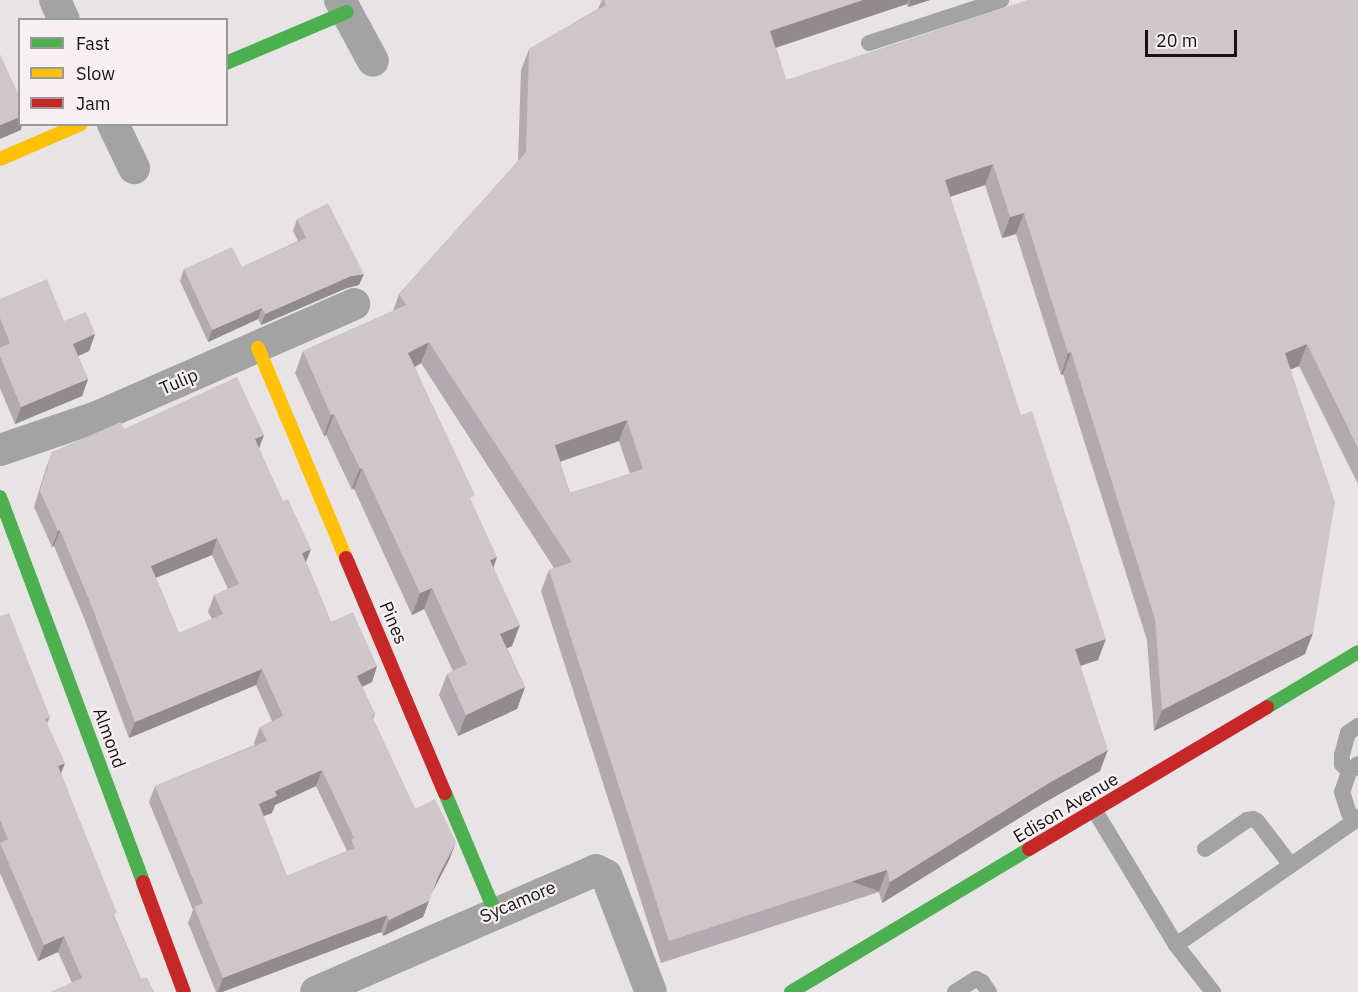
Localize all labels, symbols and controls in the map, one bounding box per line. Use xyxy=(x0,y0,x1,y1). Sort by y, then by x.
legend xyxy=(18,18,228,126)
scale bar xyxy=(1148,18,1240,56)
text: 20 m xyxy=(1156,29,1198,52)
text: Fast xyxy=(76,32,110,55)
text: Slow xyxy=(76,62,115,85)
text: Jam xyxy=(76,92,111,115)
street label: Tulip xyxy=(157,364,201,400)
street label: Pines xyxy=(374,598,412,648)
street label: Almond xyxy=(88,705,130,771)
street label: Edison Avenue xyxy=(1010,768,1122,848)
street label: Sycamore xyxy=(477,876,559,928)

